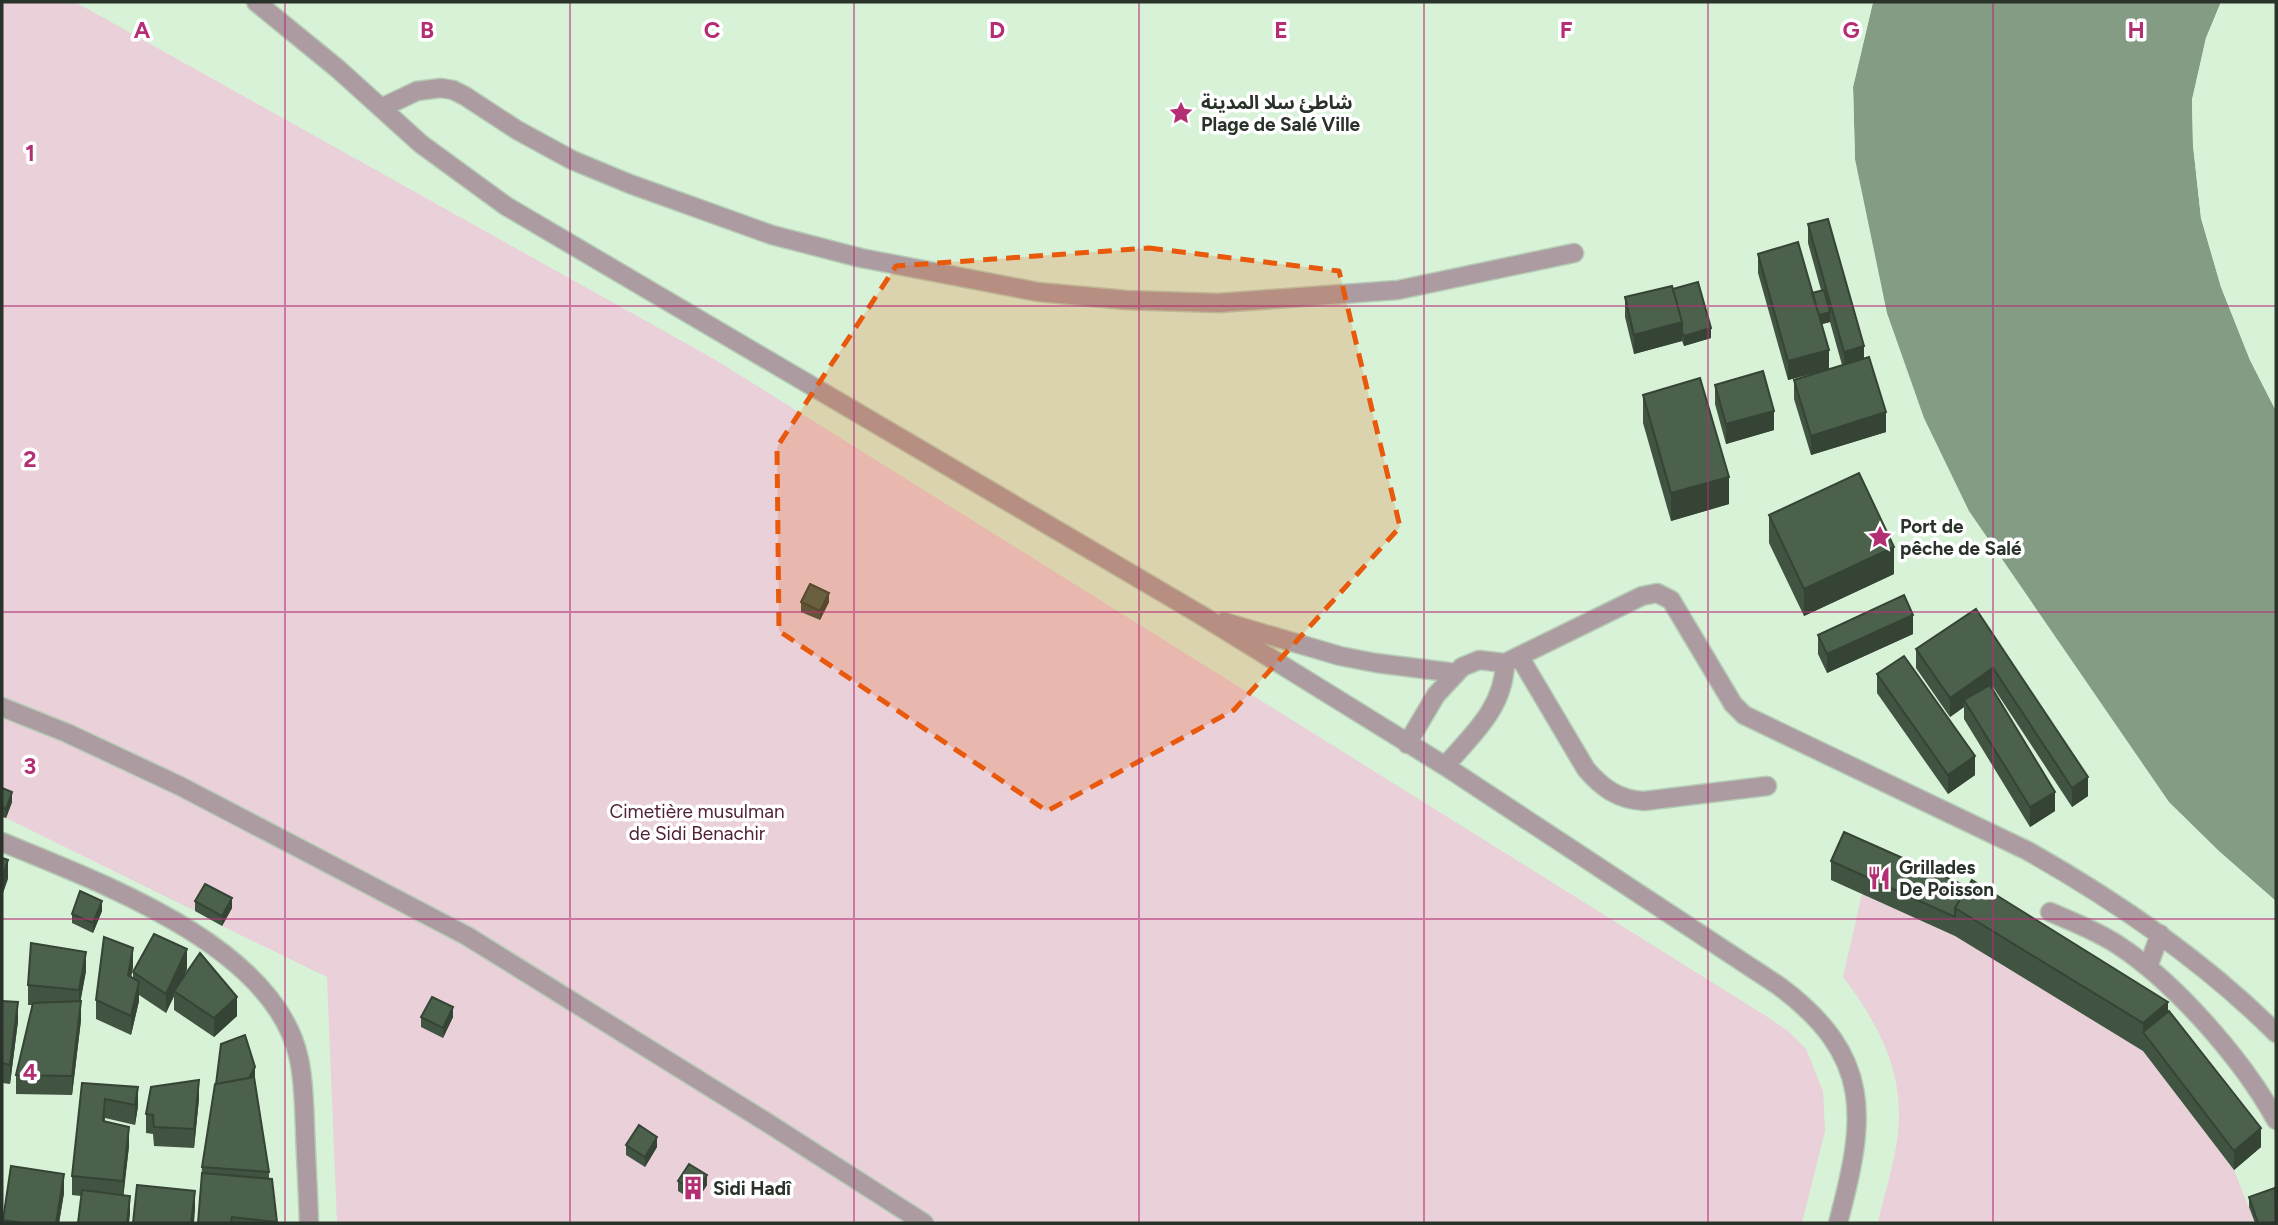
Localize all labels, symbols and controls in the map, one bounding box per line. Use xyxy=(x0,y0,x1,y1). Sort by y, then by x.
text: A xyxy=(134,16,151,44)
text: B xyxy=(420,16,434,44)
text: C xyxy=(704,16,721,44)
text: D xyxy=(989,16,1005,44)
text: E xyxy=(1274,16,1288,44)
text: F xyxy=(1560,16,1573,44)
text: G xyxy=(1842,16,1860,44)
text: H xyxy=(2127,16,2145,44)
place label: شاطئ سلا المدينة Plage de Salé Ville xyxy=(1201,91,1361,136)
place icon: شاطئ سلا المدينة Plage de Salé Ville xyxy=(1167,99,1195,127)
text: 1 xyxy=(25,139,35,167)
text: 2 xyxy=(23,445,37,473)
place label: Port de pêche de Salé xyxy=(1900,515,2022,560)
place icon: Port de pêche de Salé xyxy=(1866,523,1894,551)
text: 3 xyxy=(24,752,36,780)
park label: Cimetière musulman de Sidi Benachir xyxy=(610,800,785,845)
place label: Grillades De Poisson xyxy=(1899,856,1994,901)
restaurant icon: Grillades De Poisson xyxy=(1865,864,1893,892)
text: 4 xyxy=(23,1058,37,1086)
building icon: Sidi Hadî xyxy=(679,1174,707,1202)
place label: Sidi Hadî xyxy=(713,1177,793,1200)

